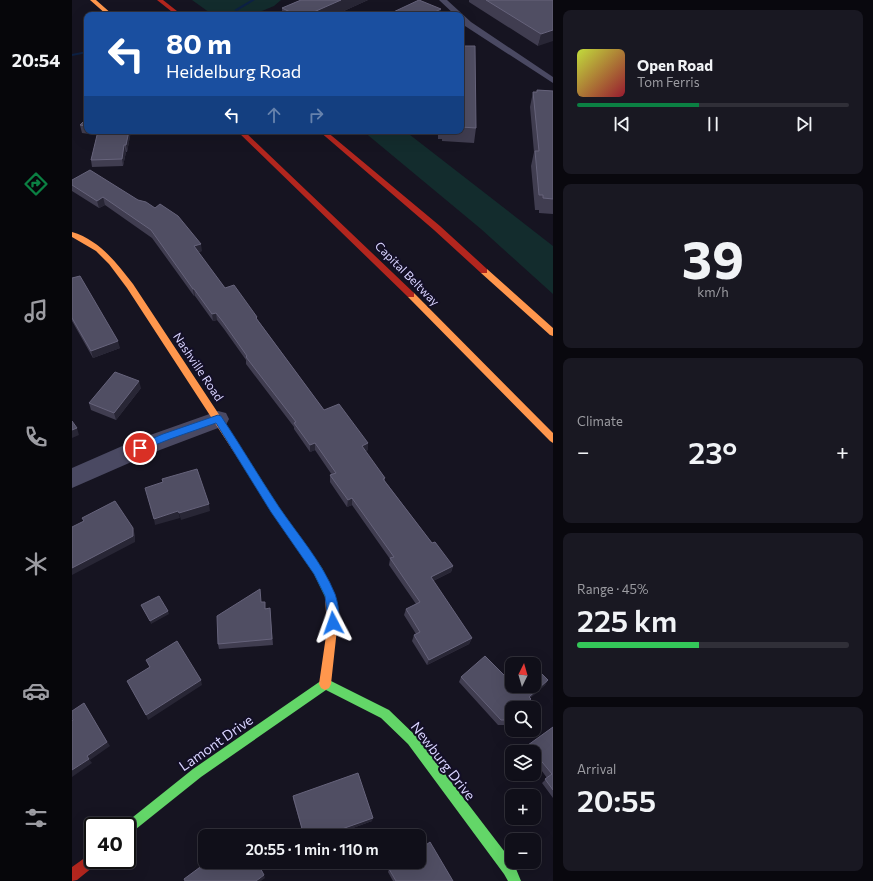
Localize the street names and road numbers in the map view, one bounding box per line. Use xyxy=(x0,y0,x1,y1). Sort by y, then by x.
street label: Capital Beltway xyxy=(373,238,443,308)
street label: Nashville Road xyxy=(171,330,227,403)
street label: Lamont Drive xyxy=(176,711,256,774)
street label: Newburg Drive xyxy=(408,718,479,803)

